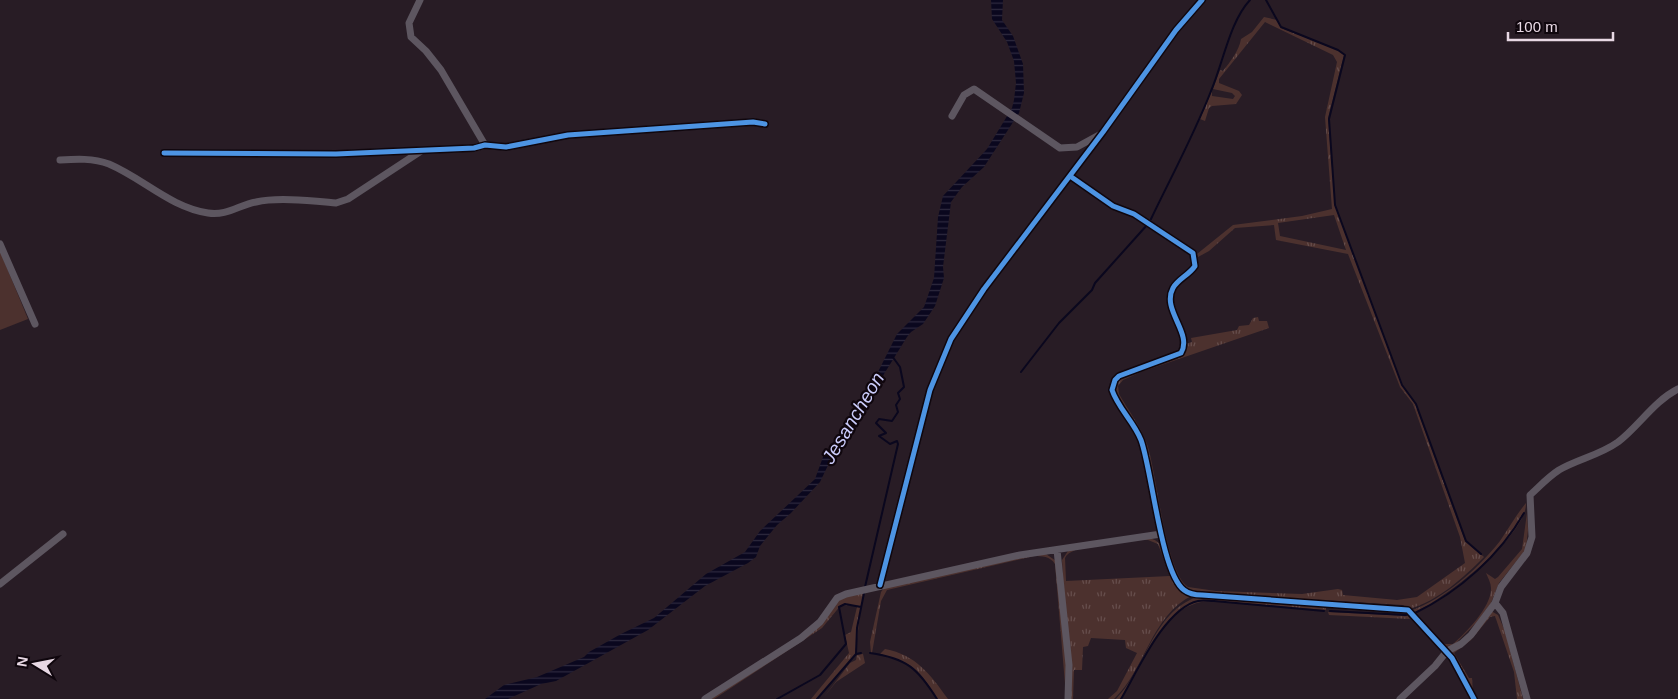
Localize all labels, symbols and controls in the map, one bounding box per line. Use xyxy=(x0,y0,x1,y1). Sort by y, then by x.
scale bar xyxy=(1508,10,1613,42)
text: 100 m xyxy=(1516,18,1558,35)
water label: Jesancheon xyxy=(817,369,888,468)
north arrow xyxy=(10,639,60,689)
text: N xyxy=(13,655,31,668)

